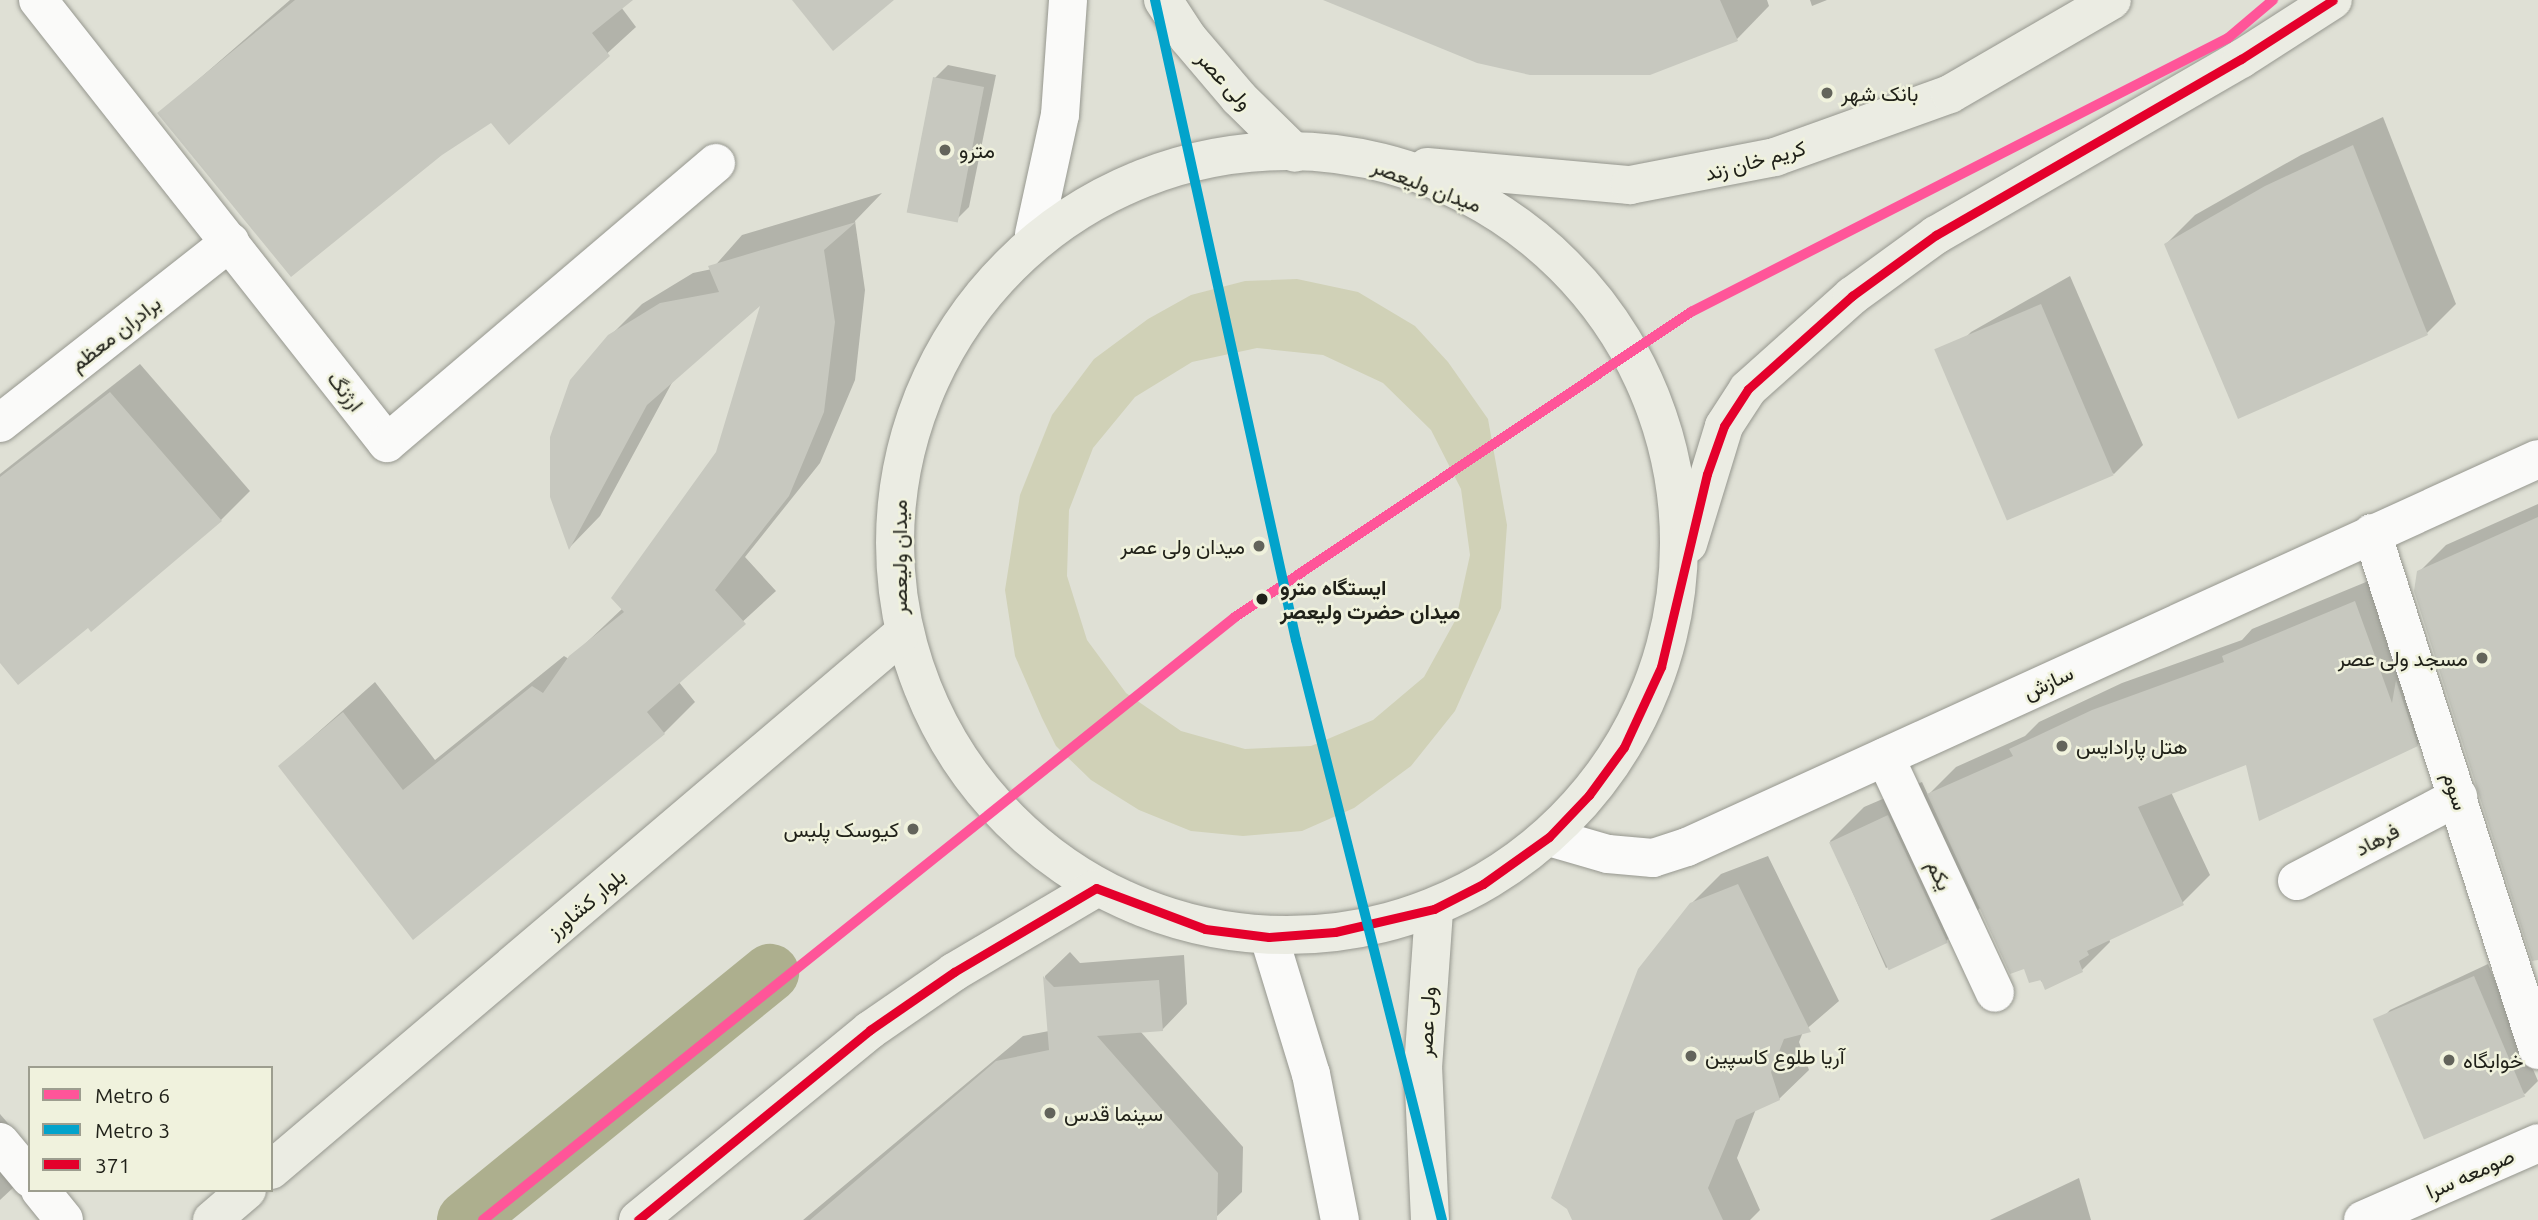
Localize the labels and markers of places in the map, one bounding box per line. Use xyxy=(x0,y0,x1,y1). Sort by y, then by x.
place label: بانک شهر xyxy=(1841,80,1918,106)
marker: بانک شهر xyxy=(1819,85,1835,101)
place label: مترو xyxy=(959,137,995,163)
marker: مترو xyxy=(937,142,953,158)
place label: میدان ولی عصر xyxy=(1120,533,1245,559)
marker: میدان ولی عصر xyxy=(1251,538,1267,554)
place label: ایستگاه مترو میدان حضرت ولیعصر xyxy=(1280,574,1460,624)
marker: ایستگاه مترو میدان حضرت ولیعصر xyxy=(1251,588,1273,610)
place label: مسجد ولی عصر xyxy=(2338,645,2468,671)
marker: مسجد ولی عصر xyxy=(2474,650,2490,666)
place label: هتل پارادایس xyxy=(2076,733,2188,759)
marker: هتل پارادایس xyxy=(2054,738,2070,754)
place label: کیوسک پلیس xyxy=(784,816,899,842)
marker: کیوسک پلیس xyxy=(905,821,921,837)
place label: آریا طلوع کاسپین xyxy=(1705,1043,1845,1069)
place label: خوابگاه xyxy=(2463,1047,2523,1073)
marker: آریا طلوع کاسپین xyxy=(1683,1048,1699,1064)
marker: خوابگاه xyxy=(2441,1052,2457,1068)
place label: سینما قدس xyxy=(1064,1100,1163,1126)
marker: سینما قدس xyxy=(1042,1105,1058,1121)

